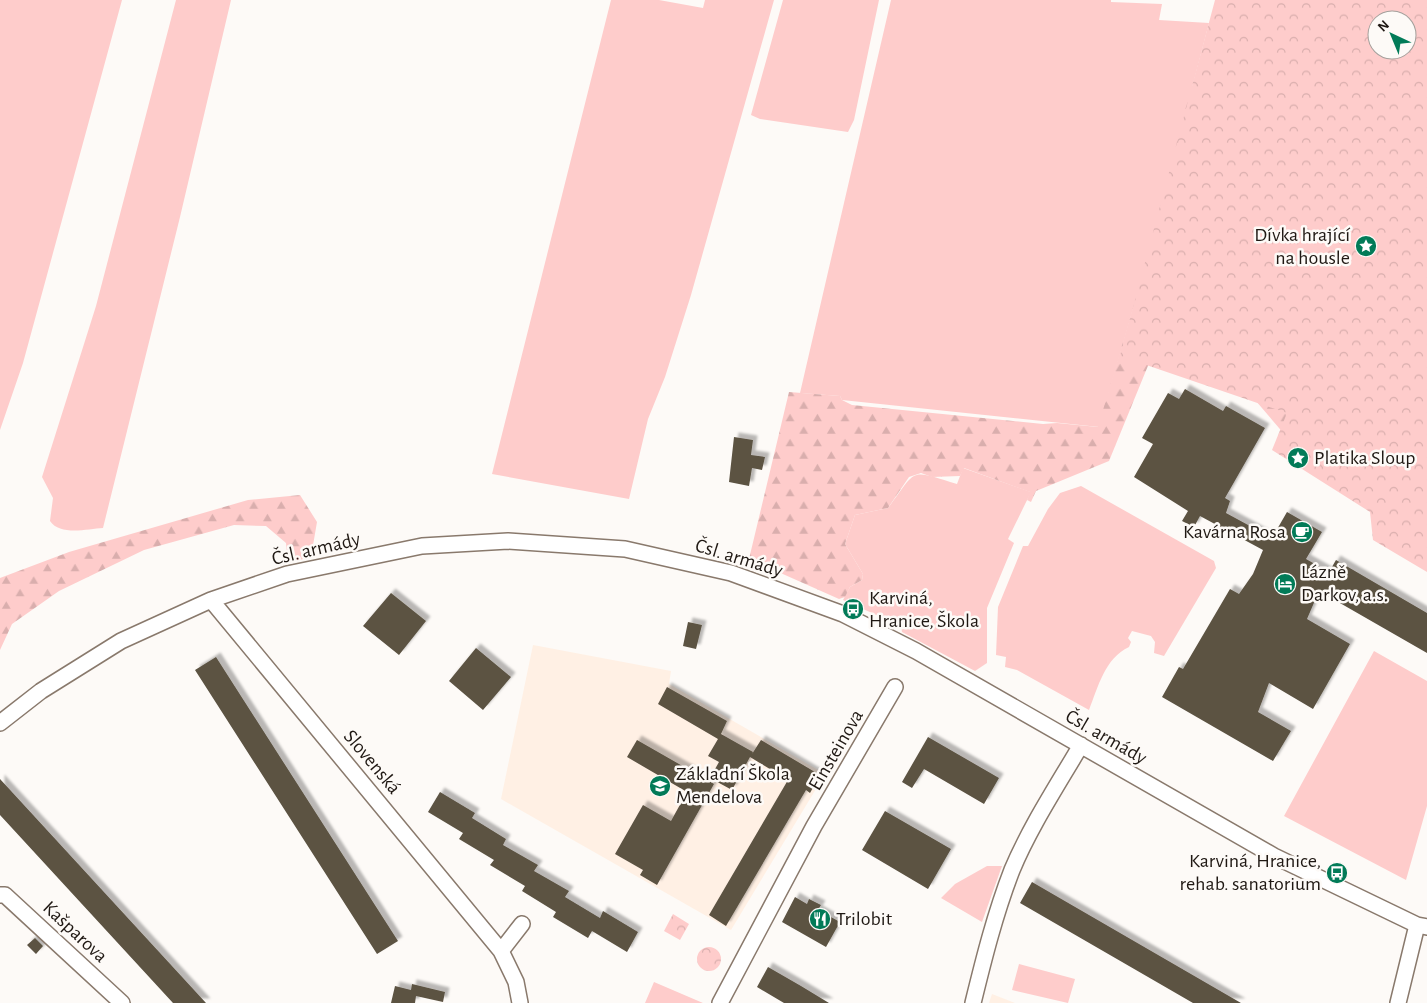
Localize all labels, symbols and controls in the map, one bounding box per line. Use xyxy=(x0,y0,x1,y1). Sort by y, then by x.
north arrow xyxy=(1367,10,1417,60)
text: N xyxy=(1375,18,1392,35)
place label: Dívka hrající na housle xyxy=(1254,225,1350,268)
place icon: Dívka hrající na housle xyxy=(1354,234,1378,258)
place icon: Platika Sloup xyxy=(1286,446,1310,470)
place label: Platika Sloup xyxy=(1314,448,1415,468)
cafe icon: Kavárna Rosa xyxy=(1290,520,1314,544)
place label: Kavárna Rosa xyxy=(1183,522,1286,542)
street label: Čsl. armády xyxy=(270,528,363,569)
street label: Čsl. armády xyxy=(693,534,786,581)
place label: Lázně Darkov, a.s. xyxy=(1301,562,1388,605)
hotel icon: Lázně Darkov, a.s. xyxy=(1273,572,1297,596)
place label: Karviná, Hranice, Škola xyxy=(869,588,979,631)
bus stop icon: Karviná, Hranice, Škola xyxy=(841,597,865,621)
street label: Čsl. armády xyxy=(1062,705,1151,768)
street label: Einsteinova xyxy=(805,706,867,794)
street label: Slovenská xyxy=(340,726,404,798)
place label: Základní Škola Mendelova xyxy=(676,763,790,807)
school or university icon: Základní Škola Mendelova xyxy=(648,774,672,798)
place label: Karviná, Hranice, rehab. sanatorium xyxy=(1179,851,1321,894)
bus stop icon: Karviná, Hranice, rehab. sanatorium xyxy=(1325,861,1349,885)
street label: Kašparova xyxy=(39,897,111,967)
restaurant icon: Trilobit xyxy=(808,907,832,931)
place label: Trilobit xyxy=(836,909,893,929)

